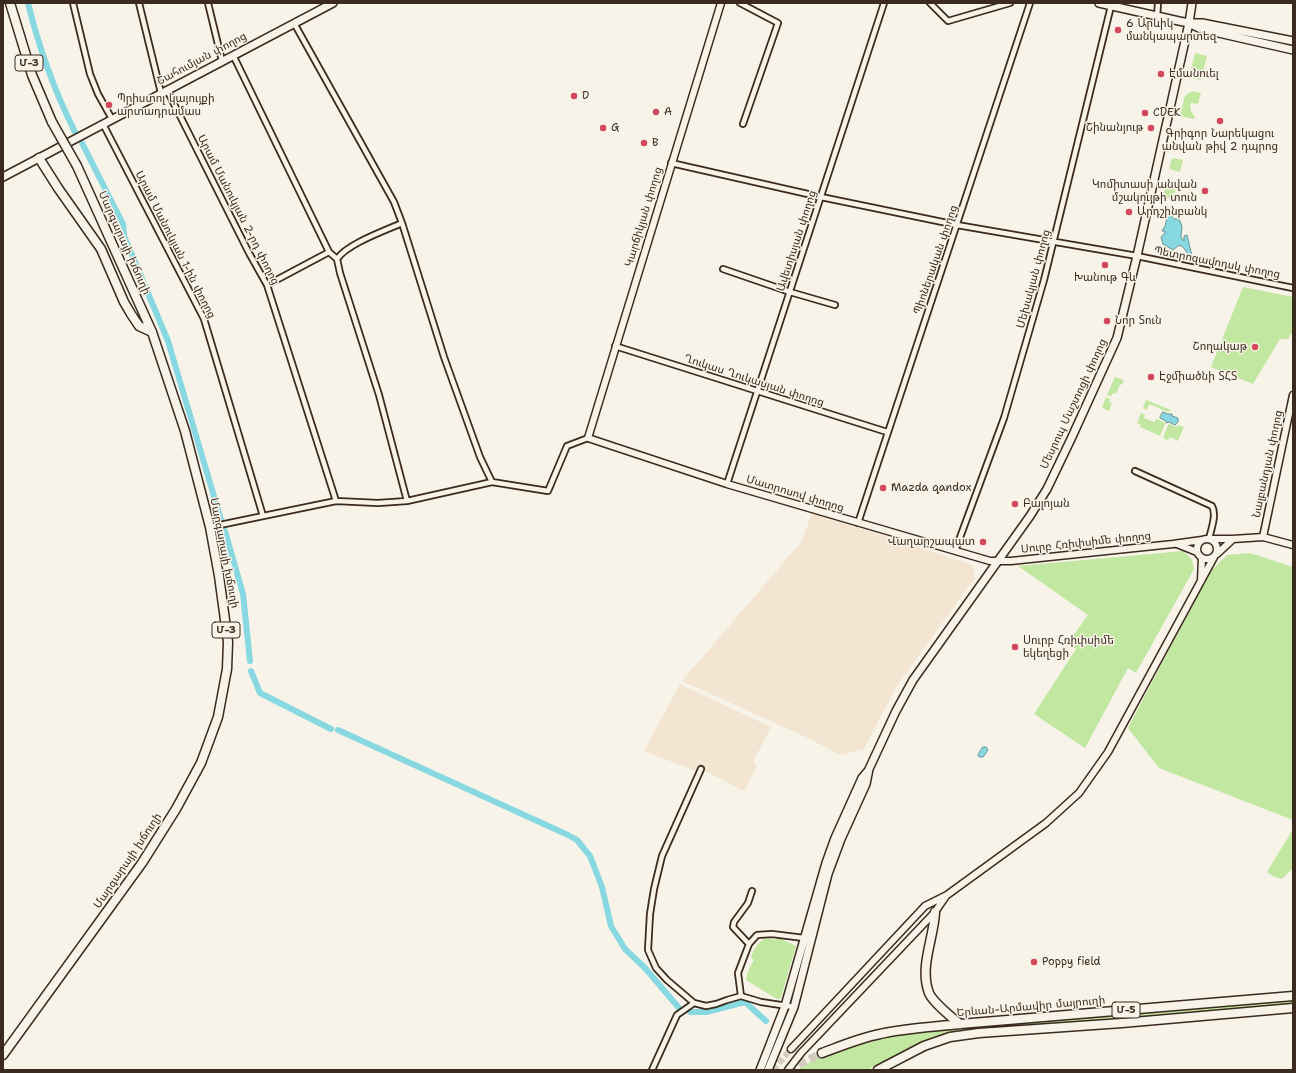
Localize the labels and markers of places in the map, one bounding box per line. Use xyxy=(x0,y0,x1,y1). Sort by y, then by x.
place label: 6 Արևիկ մանկապարտեզ xyxy=(1126,17,1216,43)
marker: 6 Արևիկ մանկապարտեզ xyxy=(1113,25,1123,35)
place label: Էմանուել xyxy=(1169,67,1219,81)
marker: Էմանուել xyxy=(1156,69,1166,79)
place label: D xyxy=(582,89,589,103)
marker: D xyxy=(569,91,579,101)
place label: Պրիստոլ կայույքի արտադրամաս xyxy=(117,92,215,118)
marker: Պրիստոլ կայույքի արտադրամաս xyxy=(104,100,114,110)
place label: A xyxy=(664,105,672,119)
place label: CDEK xyxy=(1153,106,1181,120)
marker: A xyxy=(651,107,661,117)
marker: CDEK xyxy=(1140,108,1150,118)
marker: Գրիգոր Նարեկացու անվան թիվ 2 դպրոց xyxy=(1215,116,1225,126)
place label: G xyxy=(611,121,619,135)
place label: Շինանյութ xyxy=(1086,121,1143,135)
marker: G xyxy=(598,123,608,133)
marker: Շինանյութ xyxy=(1146,123,1156,133)
place label: Գրիգոր Նարեկացու անվան թիվ 2 դպրոց xyxy=(1162,127,1278,153)
place label: B xyxy=(652,136,658,150)
marker: B xyxy=(639,138,649,148)
place label: Կոմիտասի անվան մշակույթի տուն xyxy=(1092,178,1197,204)
marker: Կոմիտասի անվան մշակույթի տուն xyxy=(1200,186,1210,196)
place label: Արդշինբանկ xyxy=(1137,205,1207,219)
marker: Արդշինբանկ xyxy=(1124,207,1134,217)
marker: Խանութ Գև xyxy=(1100,260,1110,270)
place label: Խանութ Գև xyxy=(1074,271,1136,285)
place label: Նոր Տուն xyxy=(1115,314,1162,328)
marker: Նոր Տուն xyxy=(1102,316,1112,326)
place label: Շողակաթ xyxy=(1192,340,1247,354)
marker: Շողակաթ xyxy=(1250,342,1260,352)
place label: Էջմիածնի ՏՀՏ xyxy=(1159,370,1237,384)
marker: Էջմիածնի ՏՀՏ xyxy=(1146,372,1156,382)
place label: Mazda qandox xyxy=(891,481,971,495)
marker: Mazda qandox xyxy=(878,483,888,493)
place label: Բալոյան xyxy=(1023,497,1070,511)
marker: Բալոյան xyxy=(1010,499,1020,509)
place label: Վաղարշապատ xyxy=(888,535,975,549)
marker: Վաղարշապատ xyxy=(978,537,988,547)
place label: Սուրբ Հռիփսիմե եկեղեցի xyxy=(1023,634,1114,660)
marker: Սուրբ Հռիփսիմե եկեղեցի xyxy=(1010,642,1020,652)
place label: Poppy field xyxy=(1042,955,1101,969)
marker: Poppy field xyxy=(1029,957,1039,967)

